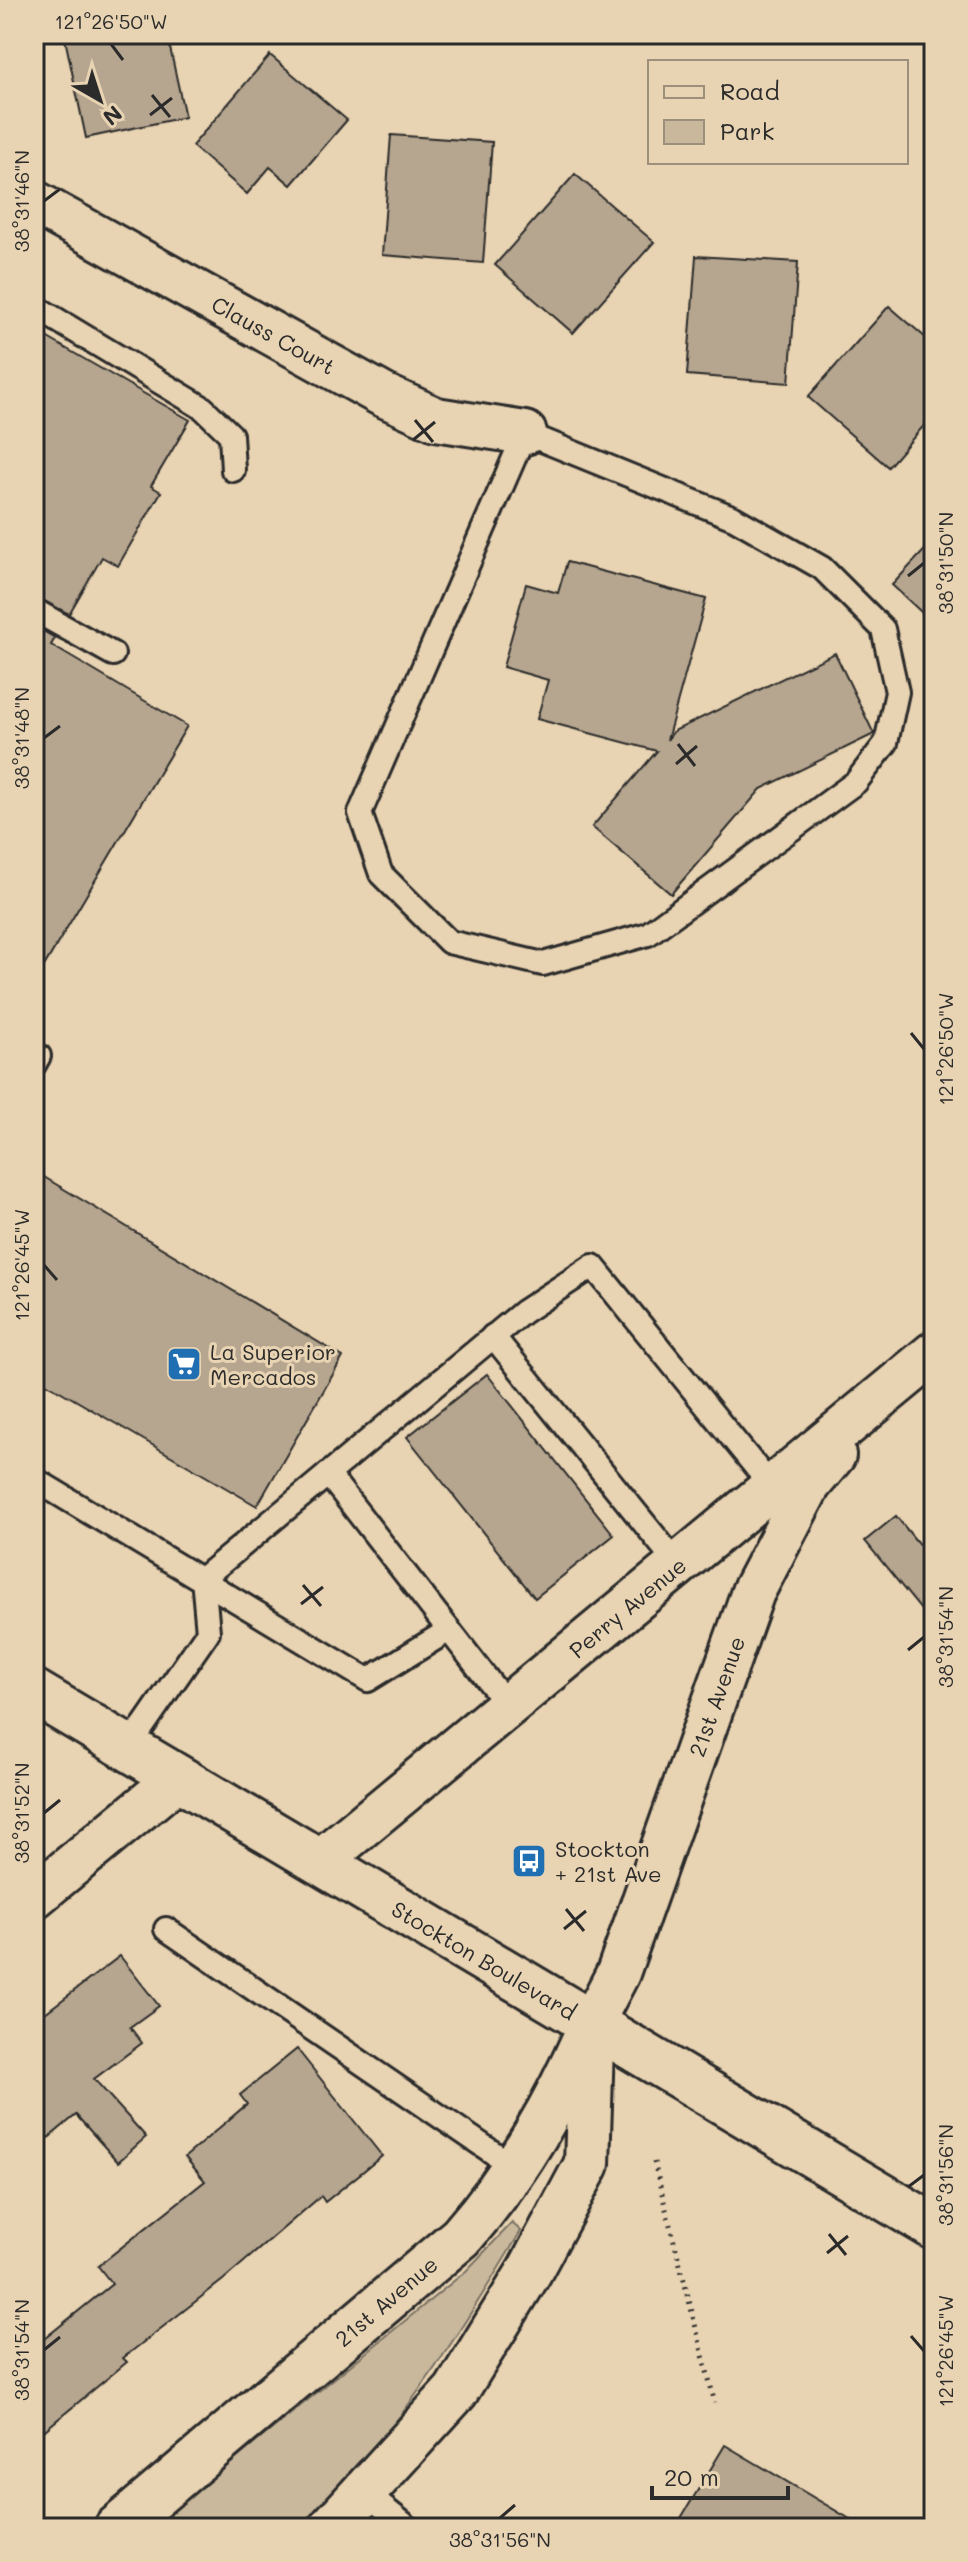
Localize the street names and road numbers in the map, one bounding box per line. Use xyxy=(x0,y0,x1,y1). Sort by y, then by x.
street label: Clauss Court xyxy=(207,289,341,380)
street label: Perry Avenue xyxy=(562,1550,692,1664)
street label: 21st Avenue xyxy=(681,1632,751,1760)
street label: Stockton Boulevard xyxy=(387,1894,582,2026)
street label: 21st Avenue xyxy=(328,2249,443,2352)

